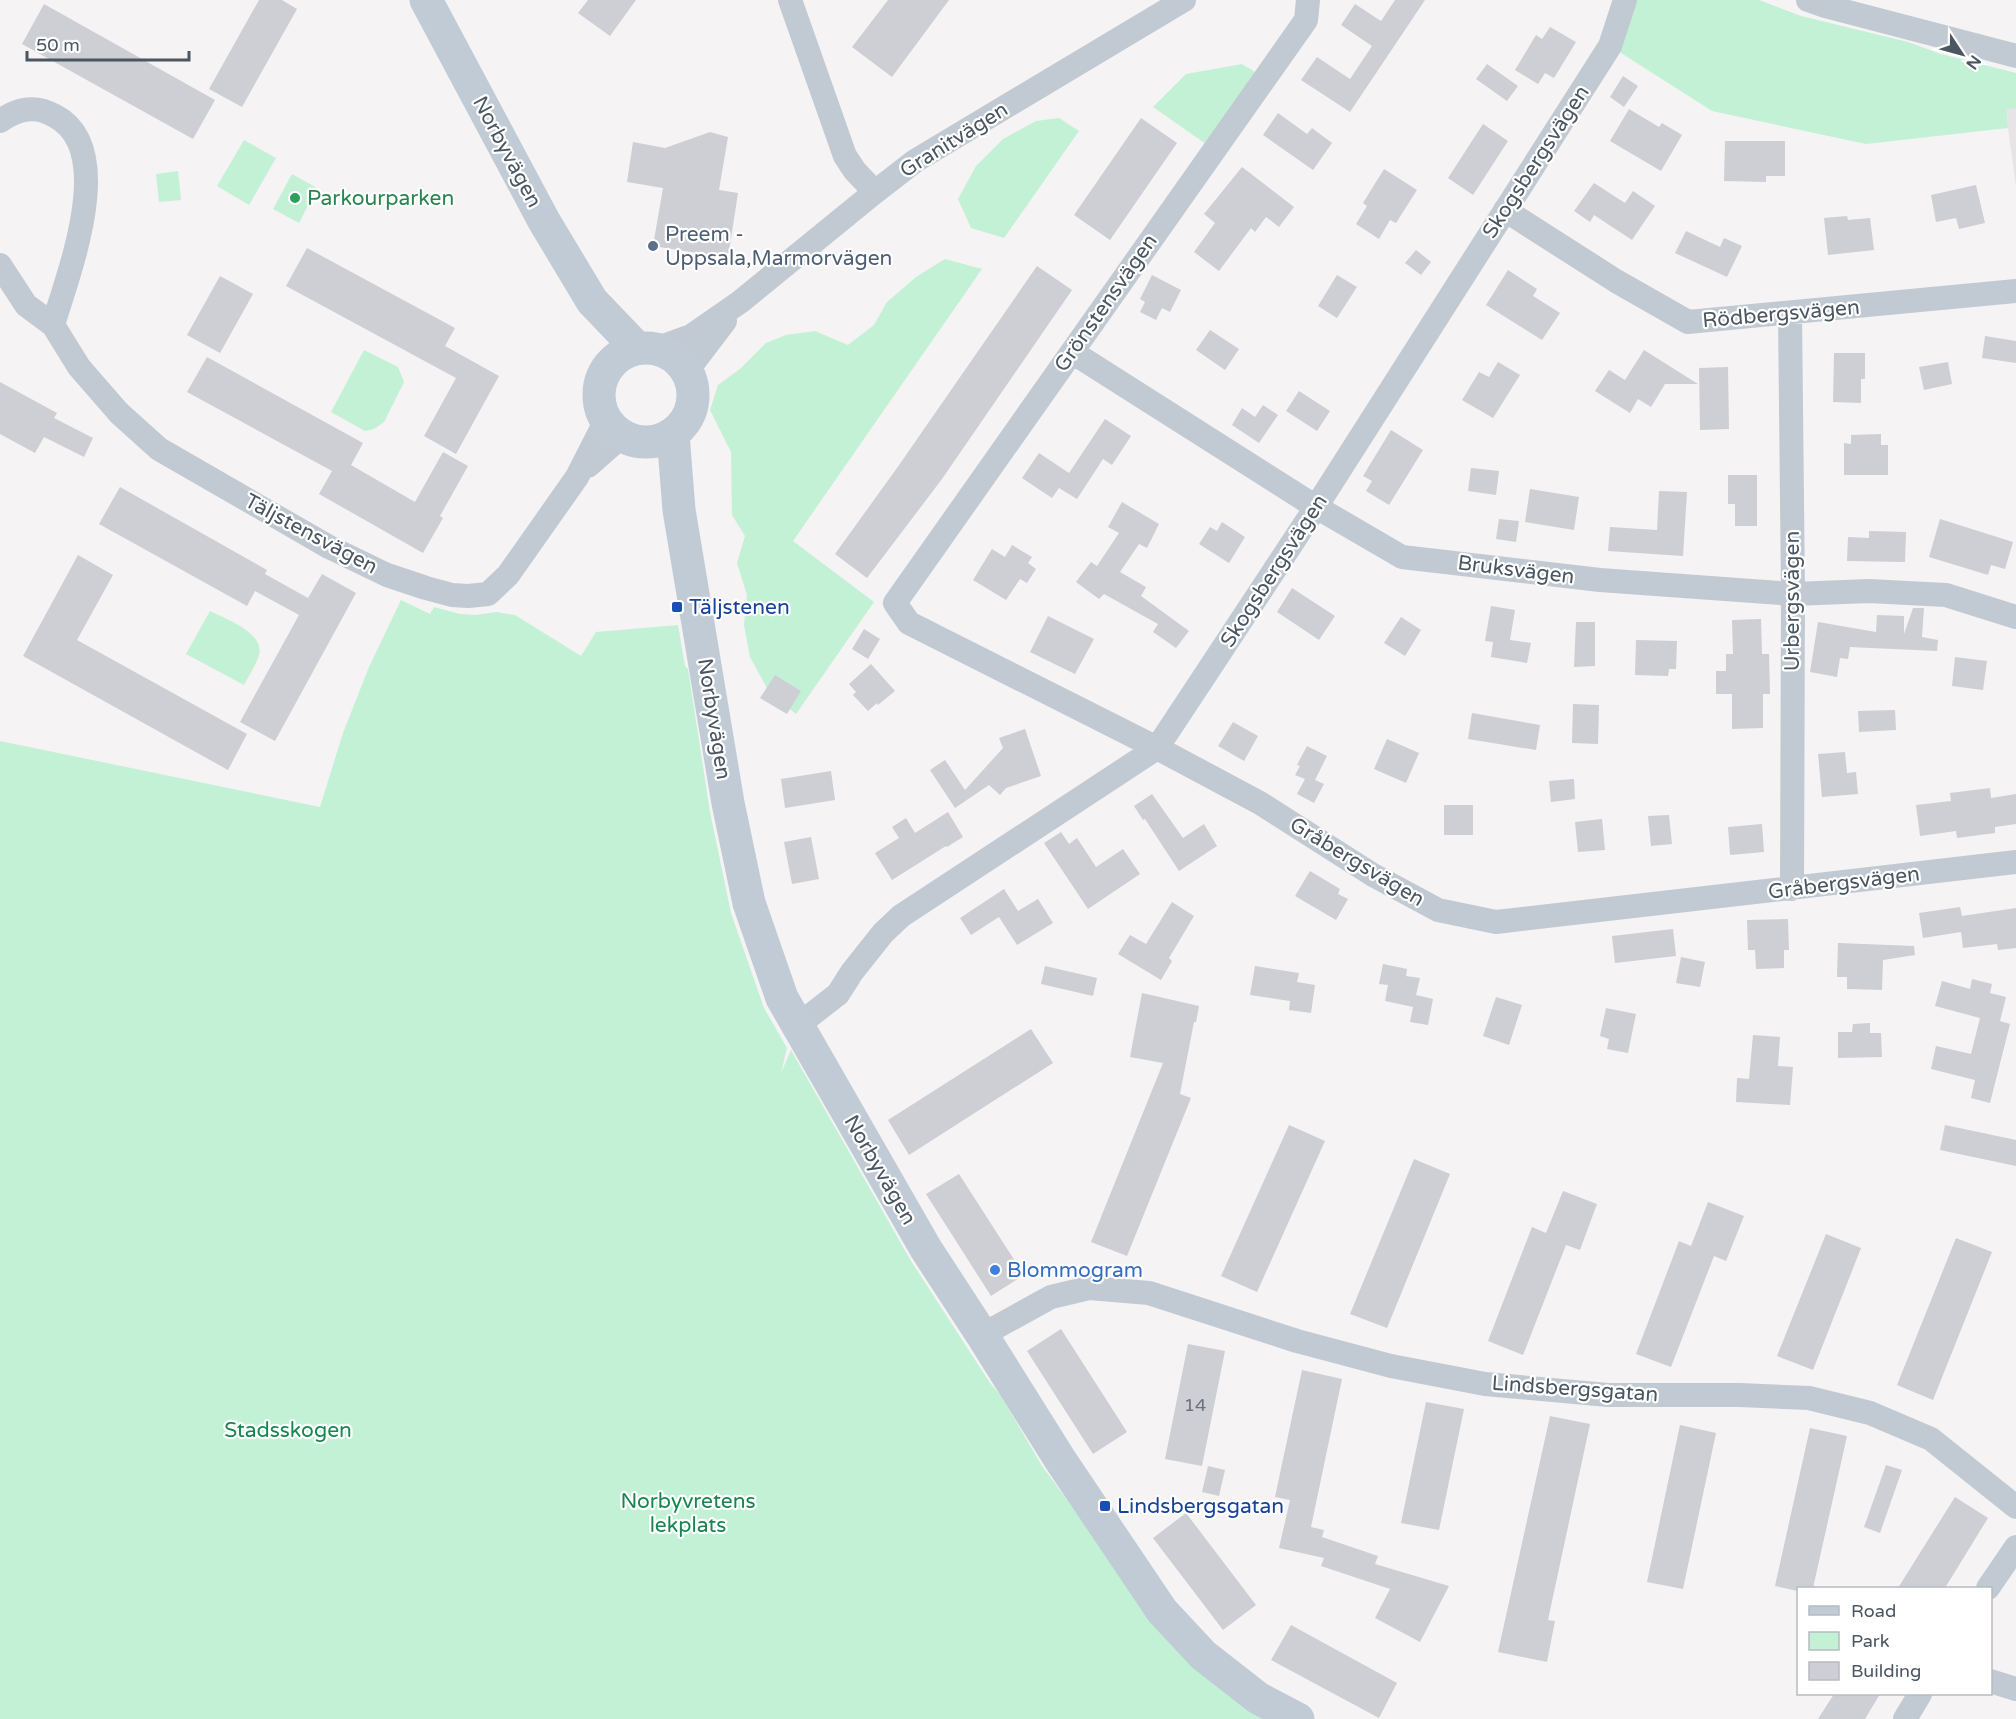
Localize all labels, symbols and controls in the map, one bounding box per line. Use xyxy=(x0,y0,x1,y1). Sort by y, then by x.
scale bar xyxy=(27,24,189,62)
north arrow xyxy=(1932,24,1992,84)
text: 50 m xyxy=(36,34,80,56)
text: N xyxy=(1961,51,1985,73)
street label: Skogsbergsvägen xyxy=(1477,81,1595,243)
street label: Norbyvägen xyxy=(467,92,547,212)
street label: Granitvägen xyxy=(895,97,1013,183)
place label: Parkourparken xyxy=(307,186,454,211)
marker: Parkourparken xyxy=(288,191,302,205)
place label: Preem - Uppsala,Marmorvägen xyxy=(665,222,892,271)
street label: Grönstensvägen xyxy=(1049,229,1163,377)
marker: Preem - Uppsala,Marmorvägen xyxy=(646,239,660,253)
street label: Rödbergsvägen xyxy=(1701,295,1861,333)
street label: Täljstensvägen xyxy=(240,489,382,579)
street label: Skogsbergsvägen xyxy=(1215,490,1333,652)
street label: Urbergsvägen xyxy=(1780,531,1805,671)
street label: Bruksvägen xyxy=(1456,550,1576,590)
place label: Täljstenen xyxy=(689,595,790,620)
marker: Täljstenen xyxy=(670,600,684,614)
street label: Norbyvägen xyxy=(692,657,736,781)
street label: Gråbergsvägen xyxy=(1285,812,1429,912)
street label: Gråbergsvägen xyxy=(1767,861,1921,905)
street label: Norbyvägen xyxy=(839,1111,921,1229)
place label: Blommogram xyxy=(1007,1258,1143,1283)
marker: Blommogram xyxy=(988,1263,1002,1277)
street label: Lindsbergsgatan xyxy=(1491,1371,1659,1407)
house number: 14 xyxy=(1184,1394,1206,1416)
park label: Stadsskogen xyxy=(224,1418,352,1443)
park label: Norbyvretens lekplats xyxy=(620,1489,756,1538)
place label: Lindsbergsgatan xyxy=(1117,1494,1284,1519)
marker: Lindsbergsgatan xyxy=(1098,1499,1112,1513)
legend xyxy=(1797,1587,1992,1695)
text: Road xyxy=(1851,1600,1896,1622)
text: Park xyxy=(1851,1630,1890,1652)
text: Building xyxy=(1851,1660,1921,1682)

